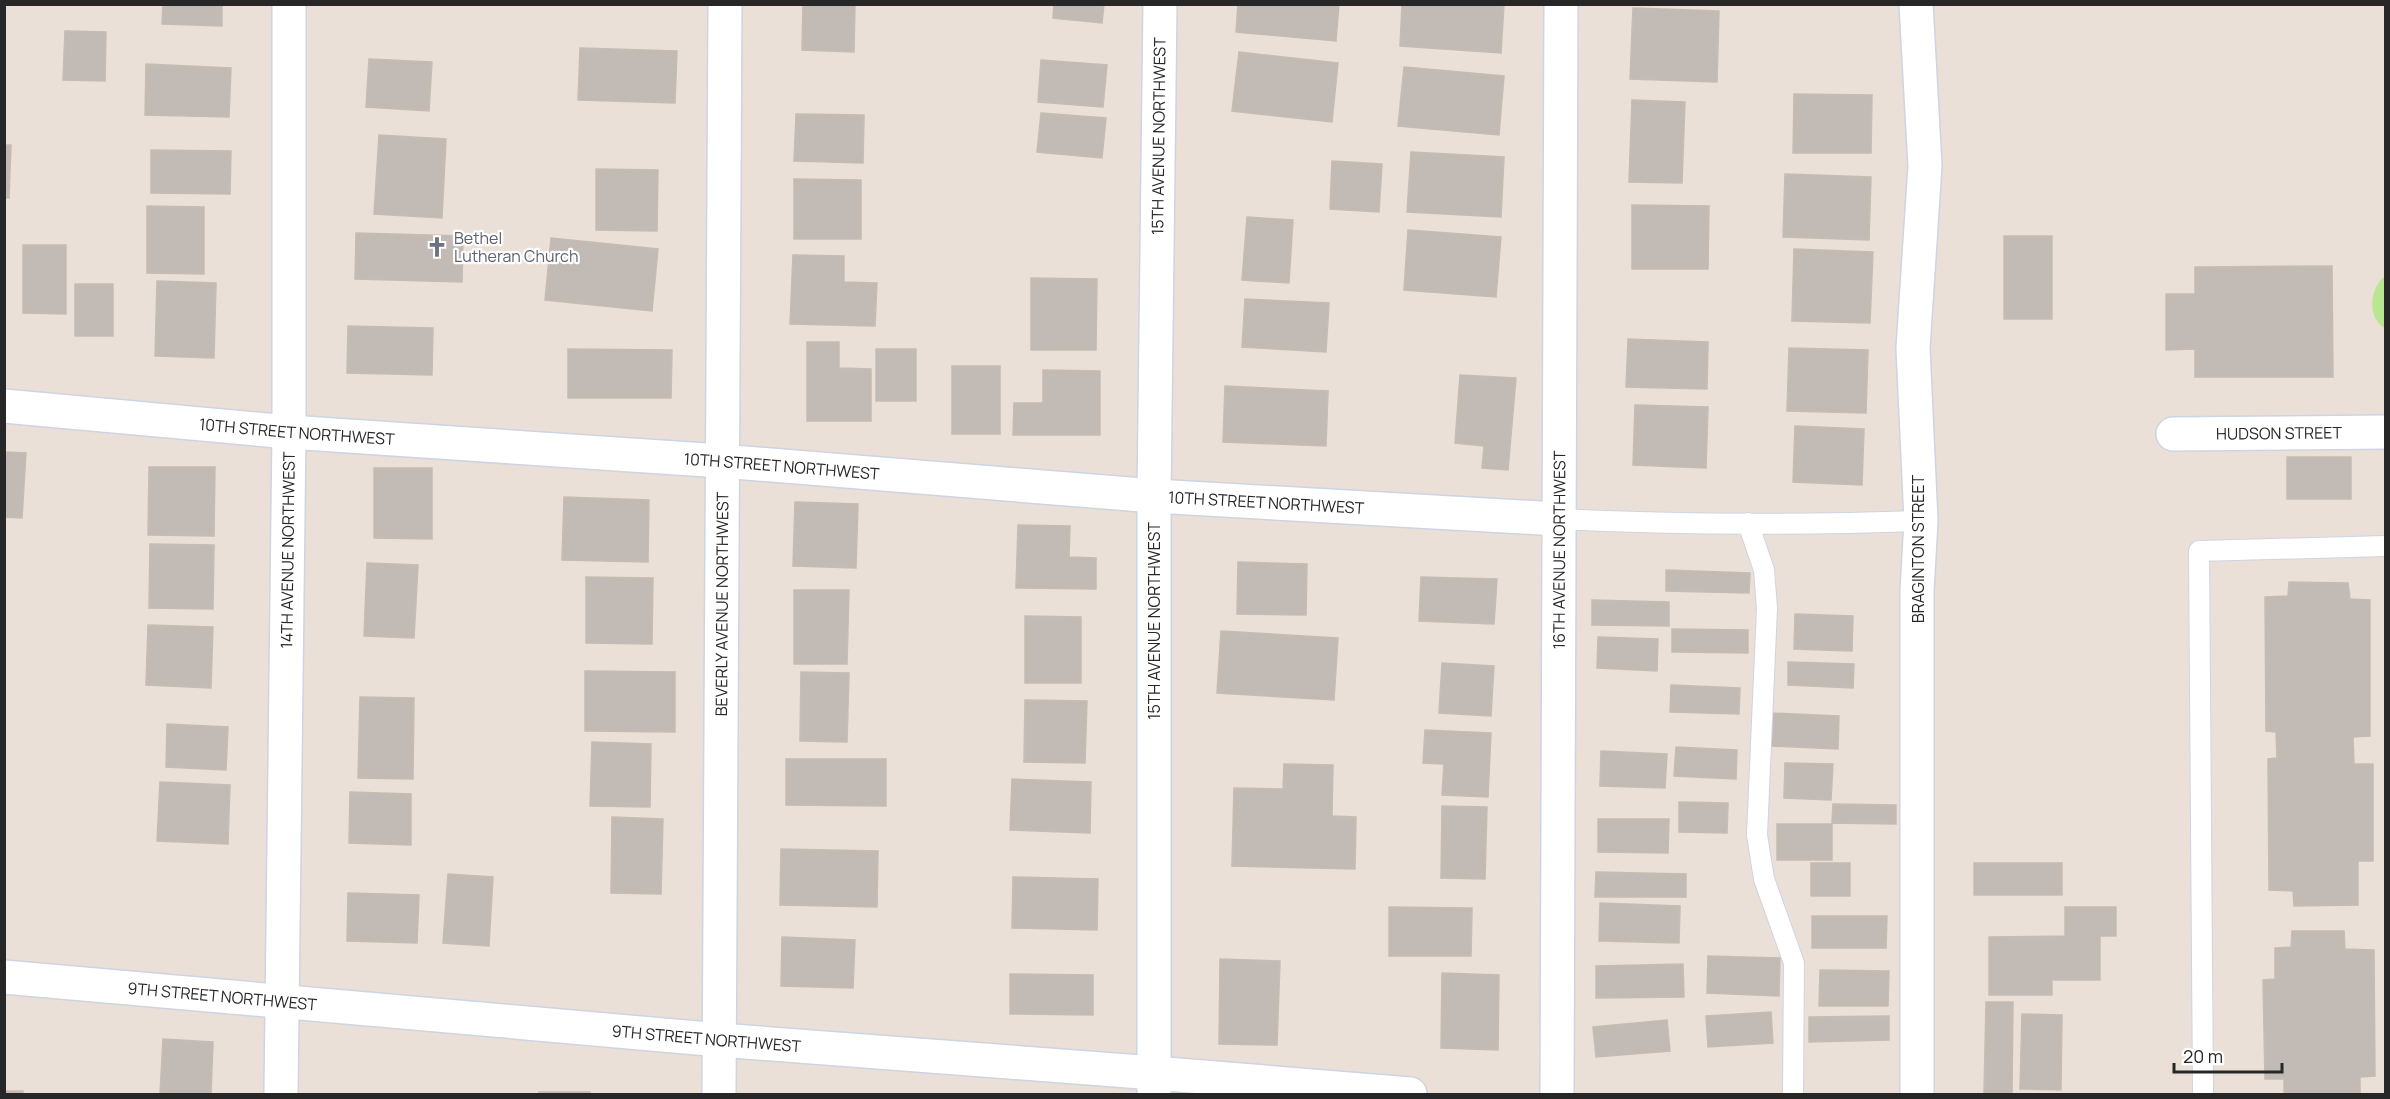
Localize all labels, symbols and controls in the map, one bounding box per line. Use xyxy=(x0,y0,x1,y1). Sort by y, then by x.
street label: 15TH AVENUE NORTHWEST xyxy=(1146,37,1171,235)
place label: Bethel Lutheran Church xyxy=(454,227,578,267)
church icon: Bethel Lutheran Church xyxy=(425,235,449,259)
street label: 10TH STREET NORTHWEST xyxy=(198,413,396,450)
street label: HUDSON STREET xyxy=(2216,421,2342,445)
street label: 10TH STREET NORTHWEST xyxy=(683,448,881,485)
street label: 16TH AVENUE NORTHWEST xyxy=(1548,450,1570,649)
street label: 14TH AVENUE NORTHWEST xyxy=(275,451,300,649)
street label: BRAGINTON STREET xyxy=(1907,474,1929,623)
street label: 10TH STREET NORTHWEST xyxy=(1168,486,1365,519)
street label: BEVERLY AVENUE NORTHWEST xyxy=(710,491,733,716)
street label: 15TH AVENUE NORTHWEST xyxy=(1143,522,1165,720)
street label: 9TH STREET NORTHWEST xyxy=(127,977,318,1016)
street label: 9TH STREET NORTHWEST xyxy=(611,1020,802,1057)
scale bar xyxy=(2174,1036,2282,1074)
text: 20 m xyxy=(2183,1044,2223,1068)

